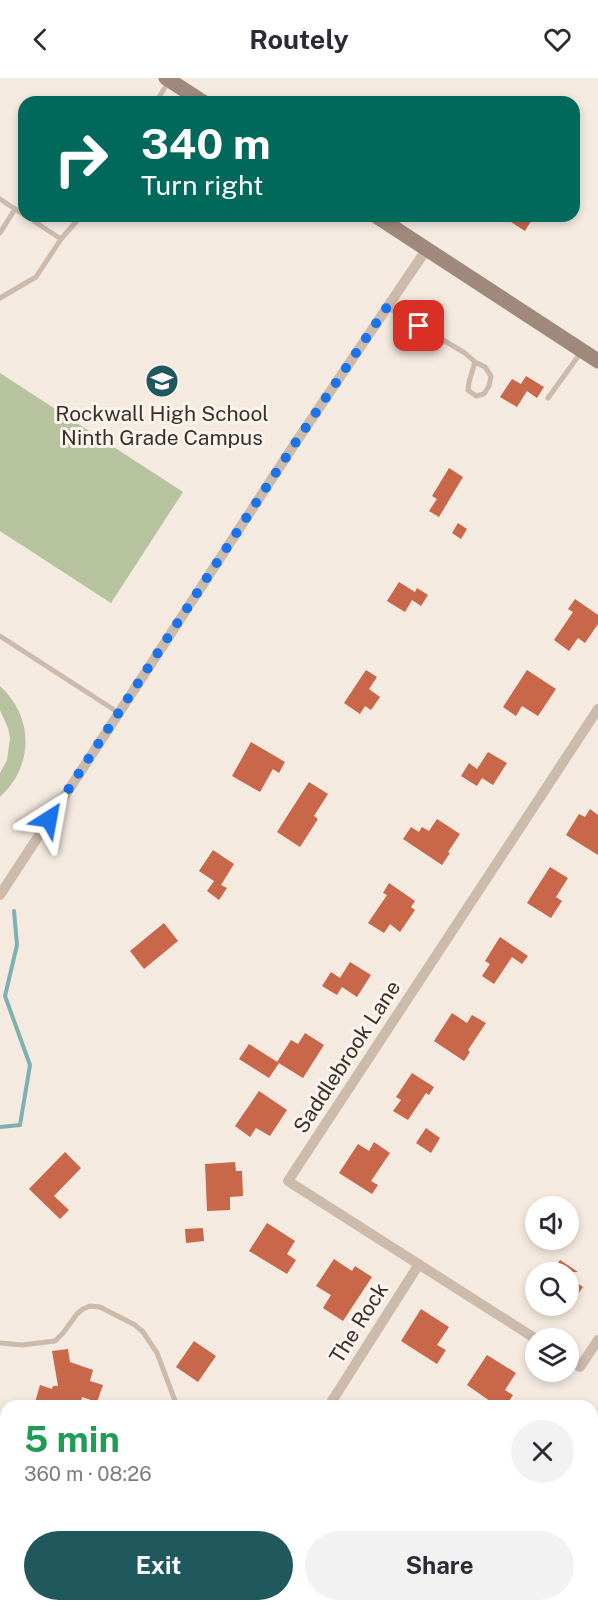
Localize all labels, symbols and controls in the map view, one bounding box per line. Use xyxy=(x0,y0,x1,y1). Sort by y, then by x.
icon: back xyxy=(24,23,57,56)
text: Routely xyxy=(249,23,349,55)
icon: heart xyxy=(541,23,574,56)
text: 340 m xyxy=(141,119,271,168)
icon: right xyxy=(42,120,120,198)
text: Turn right xyxy=(141,169,264,201)
pin xyxy=(393,300,444,351)
icon: arrive xyxy=(402,309,435,342)
school or university icon: Rockwall High School Ninth Grade Campus xyxy=(144,363,180,399)
place label: Rockwall High School Ninth Grade Campus xyxy=(55,401,269,450)
position arrow xyxy=(17,787,81,851)
street label: Saddlebrook Lane xyxy=(288,976,405,1138)
map controls xyxy=(525,1196,579,1382)
button: sound xyxy=(525,1196,579,1250)
button: search xyxy=(525,1262,579,1316)
street label: The Rock xyxy=(324,1278,393,1368)
button: layers xyxy=(525,1328,579,1382)
text: 5 min xyxy=(24,1418,120,1460)
button: close xyxy=(511,1420,574,1483)
text: 360 m · 08:26 xyxy=(24,1462,152,1486)
button: Exit xyxy=(24,1531,293,1600)
button: Share xyxy=(305,1531,574,1600)

